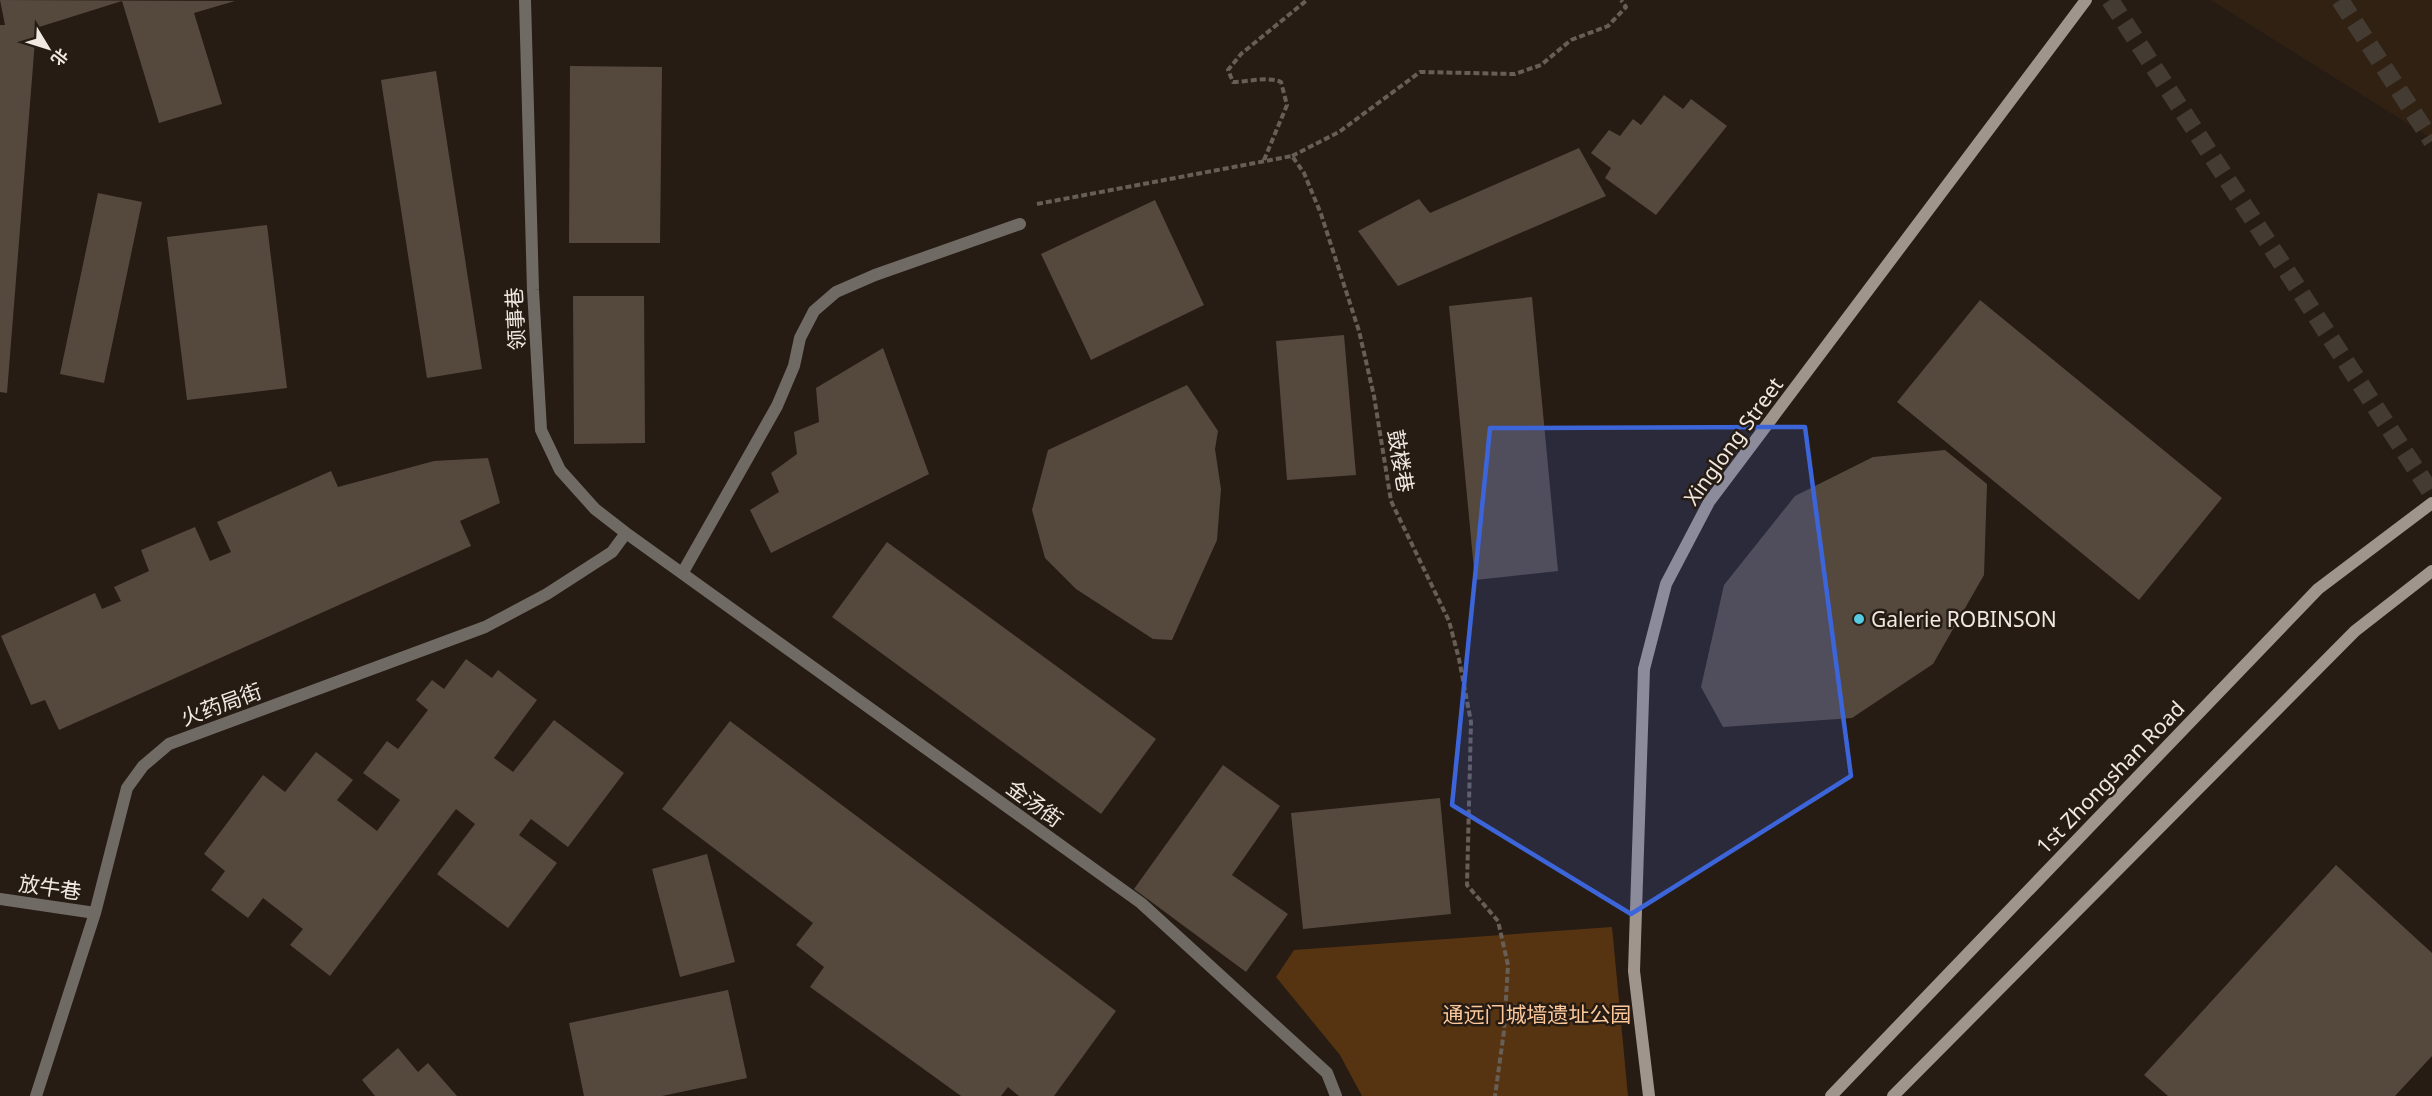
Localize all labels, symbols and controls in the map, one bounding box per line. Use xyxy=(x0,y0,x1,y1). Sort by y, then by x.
north arrow xyxy=(18,18,78,78)
text: 北 xyxy=(46,44,73,70)
street label: 领事巷 xyxy=(499,287,531,351)
street label: Xinglong Street xyxy=(1677,371,1789,511)
street label: 鼓楼巷 xyxy=(1382,428,1420,494)
place label: Galerie ROBINSON xyxy=(1871,605,2057,633)
marker: Galerie ROBINSON xyxy=(1852,612,1866,626)
street label: 火药局街 xyxy=(177,676,265,732)
street label: 1st Zhongshan Road xyxy=(2030,694,2190,860)
street label: 金汤街 xyxy=(1001,773,1069,833)
street label: 放牛巷 xyxy=(17,869,83,905)
park label: 通远门城墙遗址公园 xyxy=(1443,1000,1632,1028)

